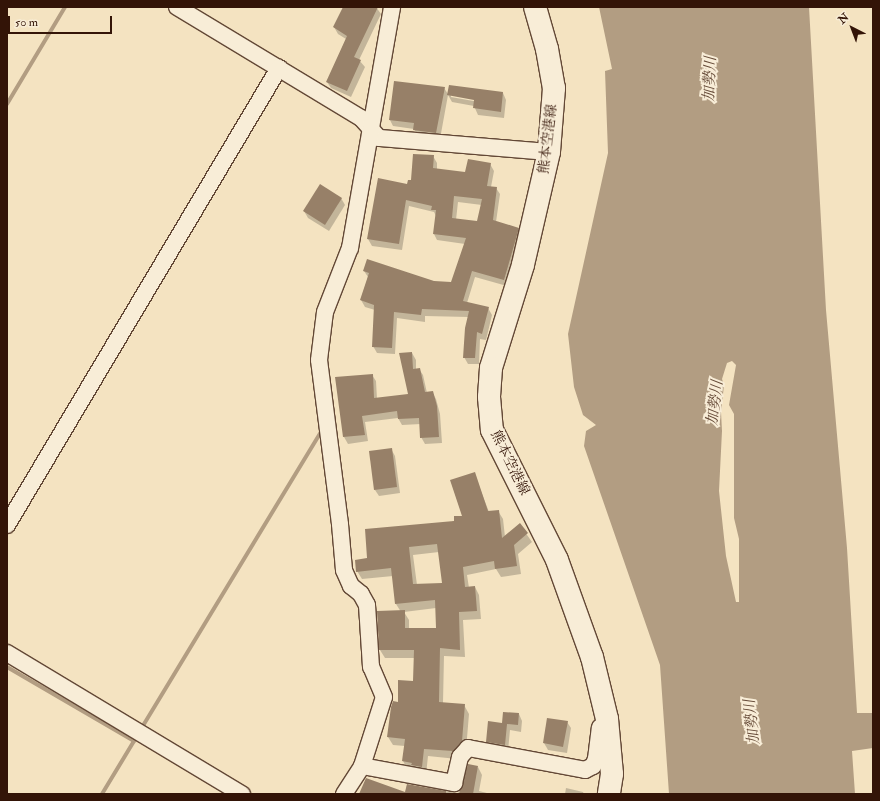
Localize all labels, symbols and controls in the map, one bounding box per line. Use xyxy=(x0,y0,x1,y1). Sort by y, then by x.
scale bar xyxy=(10,8,114,34)
north arrow xyxy=(832,8,872,48)
text: N xyxy=(836,11,852,27)
text: 50 m xyxy=(15,15,38,30)
water label: 加勢川 xyxy=(700,56,720,102)
street label: 熊本空港線 xyxy=(535,103,561,175)
water label: 加勢川 xyxy=(703,380,727,426)
street label: 熊本空港線 xyxy=(487,428,533,498)
water label: 加勢川 xyxy=(741,699,763,745)

